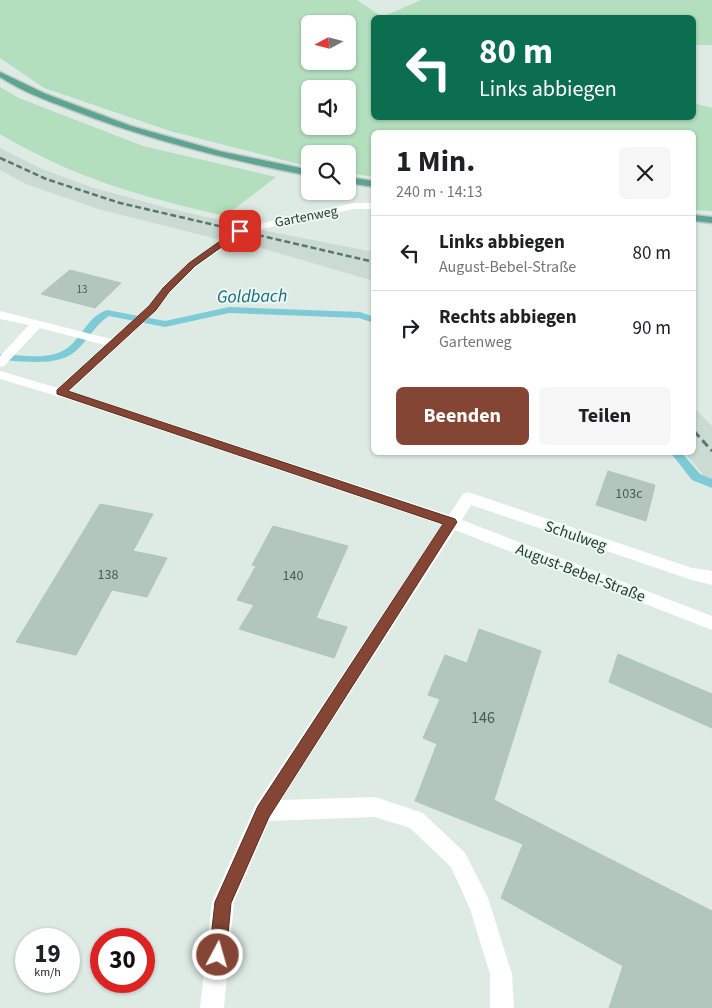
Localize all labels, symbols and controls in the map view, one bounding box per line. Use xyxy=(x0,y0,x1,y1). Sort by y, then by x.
north arrow xyxy=(301,15,356,70)
map controls xyxy=(301,15,356,200)
text: 80 m xyxy=(479,27,553,77)
icon: left xyxy=(396,35,461,100)
text: Links abbiegen xyxy=(479,73,617,105)
button: sound xyxy=(301,80,356,135)
text: 1 Min. xyxy=(396,140,475,183)
button: search xyxy=(301,145,356,200)
button: close xyxy=(619,147,671,199)
text: 240 m · 14:13 xyxy=(396,181,483,203)
street label: Gartenweg xyxy=(273,201,339,233)
pin xyxy=(219,210,261,252)
icon: arrive xyxy=(226,217,254,245)
text: Links abbiegen xyxy=(439,229,565,256)
icon: left xyxy=(396,239,424,267)
text: 80 m xyxy=(633,240,671,267)
text: August-Bebel-Straße xyxy=(439,256,576,278)
house number: 13 xyxy=(77,282,87,297)
water label: Goldbach xyxy=(217,283,287,310)
text: Rechts abbiegen xyxy=(439,304,577,331)
icon: right xyxy=(396,314,424,342)
text: 90 m xyxy=(633,315,671,342)
text: Gartenweg xyxy=(439,331,512,353)
button: Beenden xyxy=(396,387,529,445)
button: Teilen xyxy=(539,387,671,445)
house number: 103c xyxy=(615,484,643,504)
street label: Schulweg xyxy=(542,515,610,557)
street label: August-Bebel-Straße xyxy=(513,538,649,608)
house number: 138 xyxy=(98,565,118,585)
house number: 140 xyxy=(283,566,303,586)
house number: 146 xyxy=(471,707,495,729)
speed limit sign: 30 xyxy=(90,928,155,993)
position arrow xyxy=(191,928,243,980)
text: 19 xyxy=(34,936,61,972)
text: km/h xyxy=(34,964,61,981)

